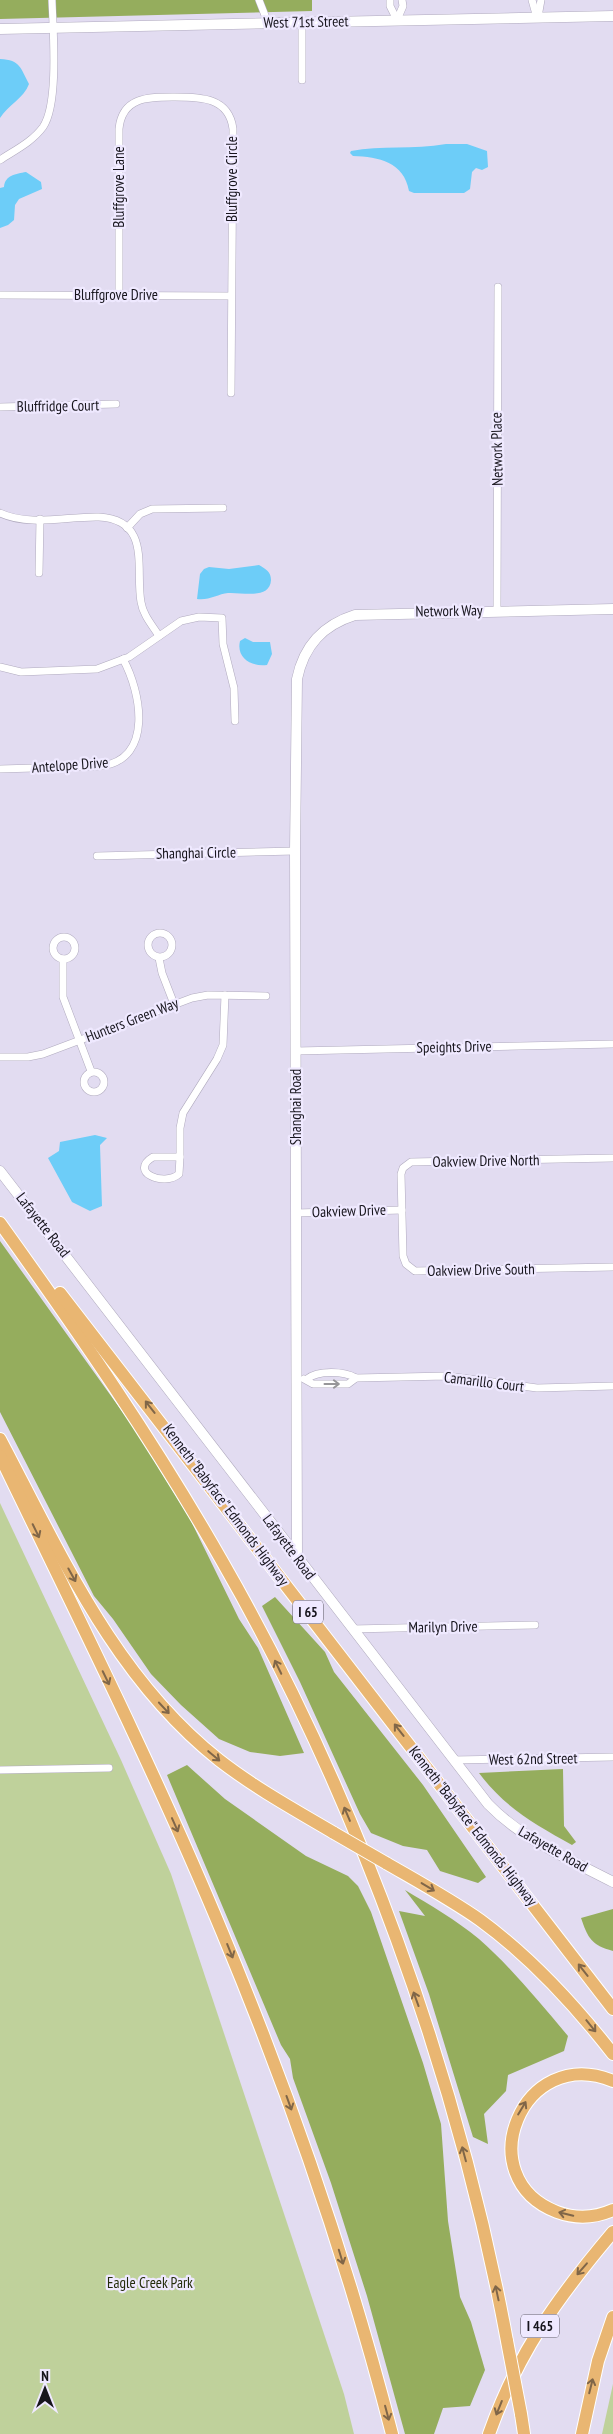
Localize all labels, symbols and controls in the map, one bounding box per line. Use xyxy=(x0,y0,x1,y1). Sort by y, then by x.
street label: West 71st Street xyxy=(263,11,349,32)
street label: Bluffgrove Circle xyxy=(222,136,241,222)
street label: Bluffgrove Lane xyxy=(109,146,128,228)
street label: Bluffgrove Drive xyxy=(74,285,158,304)
street label: Bluffridge Court xyxy=(17,395,99,416)
street label: Network Place xyxy=(486,412,507,486)
street label: Network Way xyxy=(415,600,483,621)
street label: Antelope Drive xyxy=(31,752,109,777)
street label: Shanghai Circle xyxy=(156,842,236,863)
street label: Hunters Green Way xyxy=(83,993,181,1046)
street label: Speights Drive xyxy=(416,1036,492,1057)
street label: Shanghai Road xyxy=(286,1069,305,1145)
street label: Oakview Drive North xyxy=(432,1150,540,1171)
street label: Lafayette Road xyxy=(12,1189,75,1261)
street label: Oakview Drive xyxy=(312,1200,386,1221)
street label: Oakview Drive South xyxy=(427,1259,535,1280)
street label: Camarillo Court xyxy=(443,1367,525,1396)
one-way arrow xyxy=(323,1379,339,1389)
one-way arrow xyxy=(145,1401,156,1414)
street label: Kenneth "Babyface" Edmonds Highway xyxy=(159,1420,294,1590)
street label: Lafayette Road xyxy=(259,1510,320,1583)
one-way arrow xyxy=(32,1523,42,1538)
one-way arrow xyxy=(67,1567,77,1582)
road number: I 65 xyxy=(293,1600,323,1624)
street label: Marilyn Drive xyxy=(408,1616,478,1637)
one-way arrow xyxy=(273,1660,283,1675)
one-way arrow xyxy=(102,1670,112,1685)
one-way arrow xyxy=(158,1701,170,1714)
one-way arrow xyxy=(394,1723,404,1737)
street label: Kenneth "Babyface" Edmonds Highway xyxy=(405,1742,542,1910)
street label: West 62nd Street xyxy=(488,1748,578,1769)
one-way arrow xyxy=(208,1750,221,1761)
one-way arrow xyxy=(341,1807,351,1822)
one-way arrow xyxy=(171,1817,180,1832)
street label: Lafayette Road xyxy=(515,1821,591,1876)
one-way arrow xyxy=(420,1883,434,1893)
one-way arrow xyxy=(226,1943,235,1958)
one-way arrow xyxy=(578,1964,589,1977)
one-way arrow xyxy=(411,1992,420,2007)
one-way arrow xyxy=(585,2019,596,2032)
one-way arrow xyxy=(285,2095,294,2110)
one-way arrow xyxy=(518,2102,528,2116)
one-way arrow xyxy=(458,2147,468,2163)
one-way arrow xyxy=(558,2209,574,2219)
one-way arrow xyxy=(337,2248,347,2264)
one-way arrow xyxy=(576,2262,587,2275)
park label: Eagle Creek Park xyxy=(107,2273,193,2292)
one-way arrow xyxy=(492,2286,502,2302)
road number: I 465 xyxy=(521,2314,559,2338)
north arrow xyxy=(20,2364,70,2414)
text: N xyxy=(41,2367,49,2385)
one-way arrow xyxy=(587,2379,596,2395)
one-way arrow xyxy=(493,2400,503,2415)
one-way arrow xyxy=(383,2404,392,2420)

